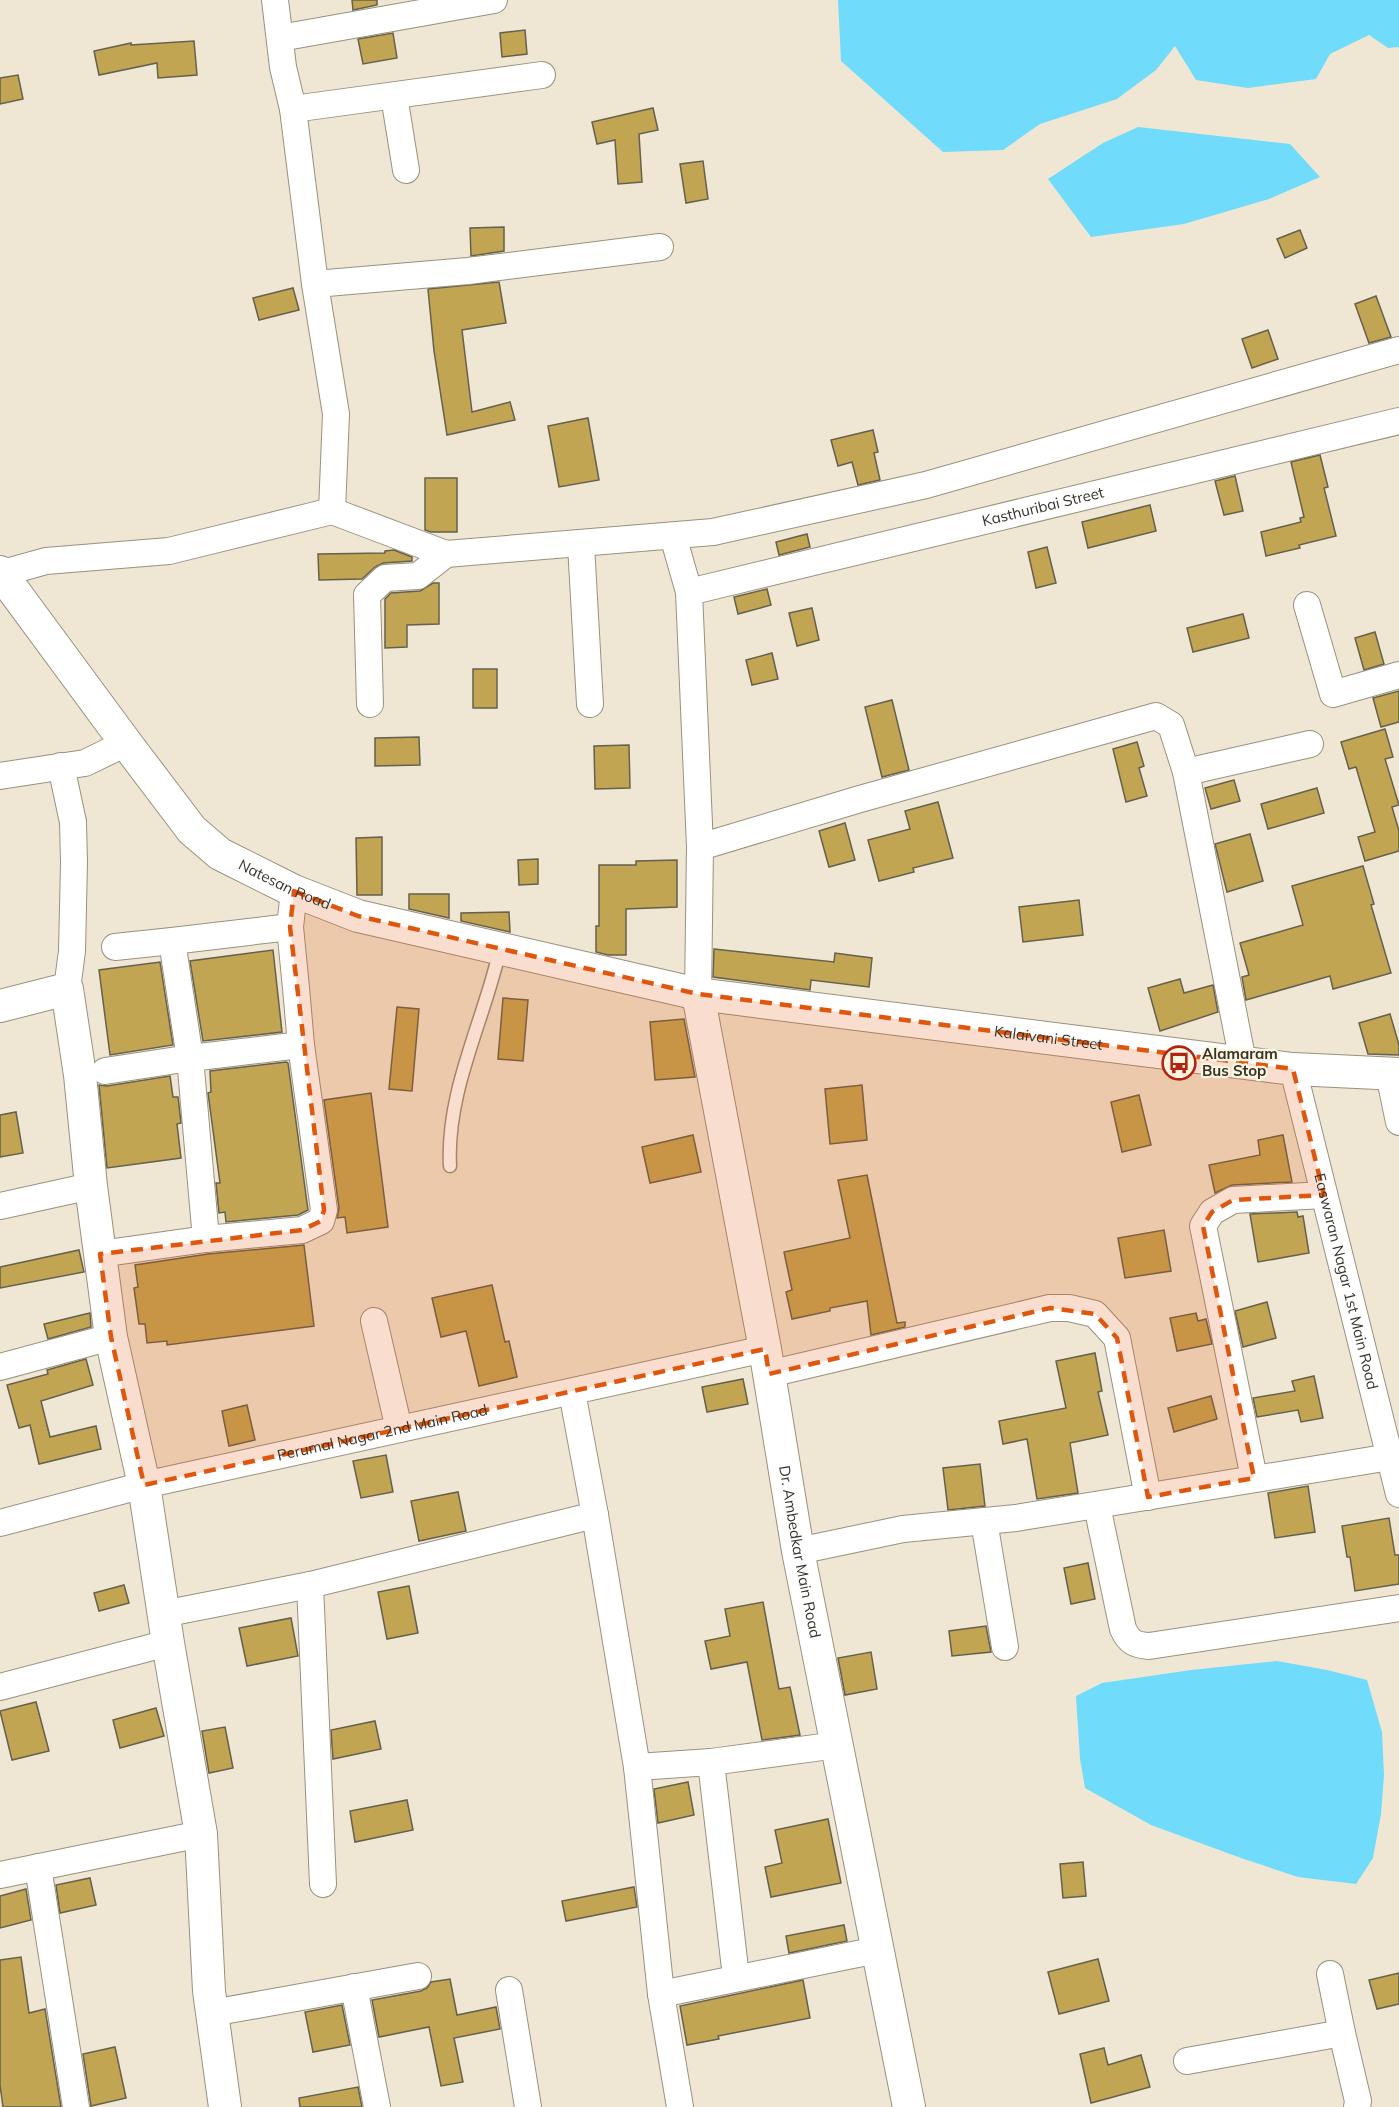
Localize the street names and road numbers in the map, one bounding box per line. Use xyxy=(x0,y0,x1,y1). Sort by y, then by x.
street label: Kasthuribai Street xyxy=(980,482,1106,530)
street label: Natesan Road xyxy=(235,855,334,913)
street label: Kalaivani Street xyxy=(993,1021,1104,1054)
street label: Easwaran Nagar 1st Main Road xyxy=(1310,1171,1383,1392)
street label: Perumal Nagar 2nd Main Road xyxy=(275,1400,489,1465)
street label: Dr. Ambedkar Main Road xyxy=(775,1464,825,1640)

